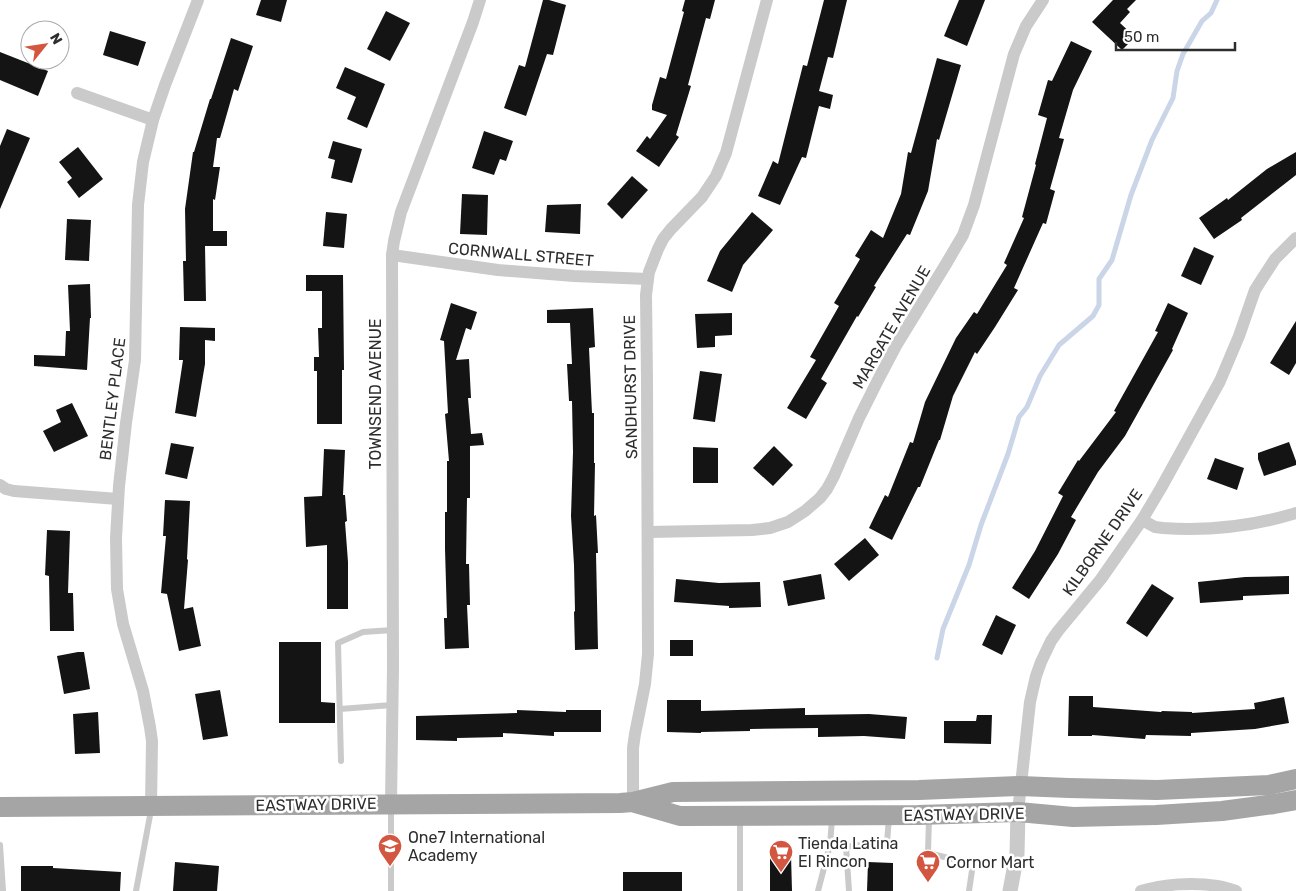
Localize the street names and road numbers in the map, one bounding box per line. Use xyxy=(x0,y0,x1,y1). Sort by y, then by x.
street label: CORNWALL STREET xyxy=(447,239,594,270)
street label: MARGATE AVENUE xyxy=(849,262,934,392)
street label: SANDHURST DRIVE xyxy=(620,315,641,459)
street label: TOWNSEND AVENUE xyxy=(366,318,385,470)
street label: BENTLEY PLACE xyxy=(96,337,129,461)
street label: KILBORNE DRIVE xyxy=(1059,485,1146,599)
street label: EASTWAY DRIVE xyxy=(255,794,377,815)
street label: EASTWAY DRIVE xyxy=(903,804,1025,825)

